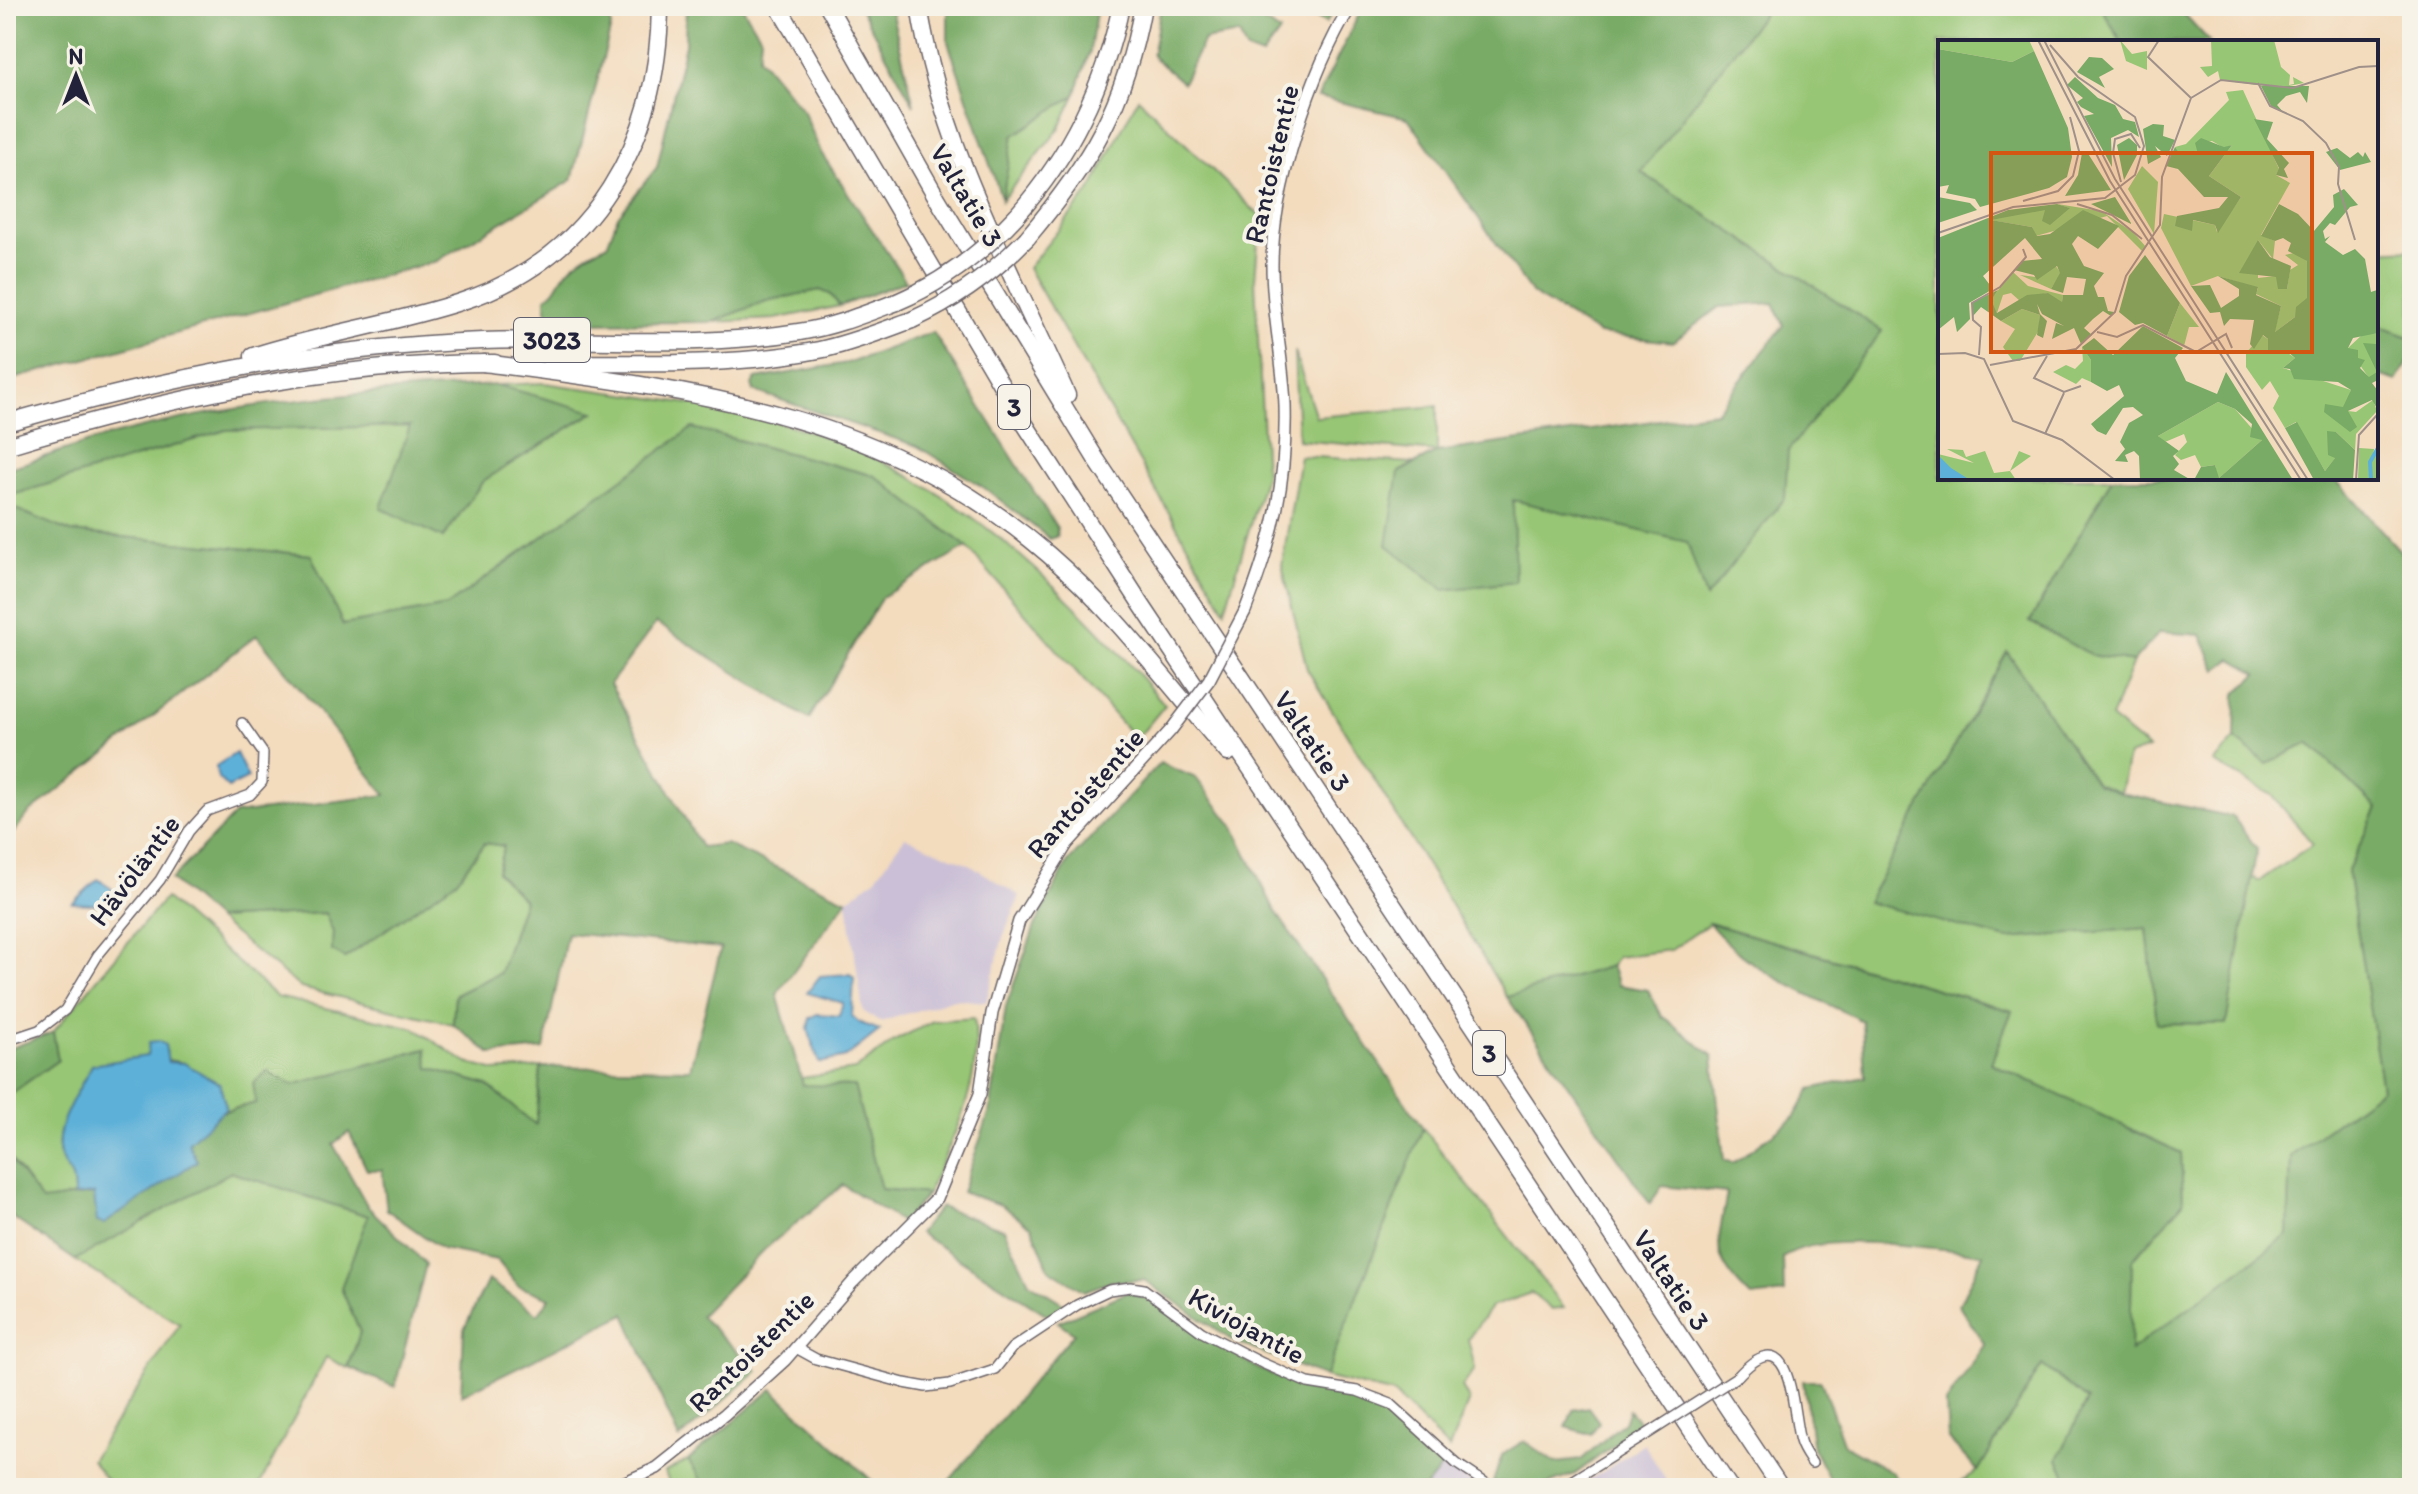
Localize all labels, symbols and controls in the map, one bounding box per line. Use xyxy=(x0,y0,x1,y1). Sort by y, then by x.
north arrow xyxy=(36,36,116,116)
inset map xyxy=(1938,40,2378,480)
text: N xyxy=(69,43,83,70)
street label: Rantoistentie xyxy=(1236,81,1306,247)
street label: Valtatie 3 xyxy=(923,137,1011,253)
road number: 3023 xyxy=(514,318,590,362)
road number: 3 xyxy=(998,385,1030,429)
street label: Valtatie 3 xyxy=(1267,684,1359,798)
street label: Rantoistentie xyxy=(1019,721,1151,865)
street label: Hävöläntie xyxy=(81,808,187,932)
road number: 3 xyxy=(1473,1031,1505,1075)
street label: Valtatie 3 xyxy=(1626,1223,1718,1337)
street label: Kiviojantie xyxy=(1183,1279,1311,1371)
street label: Rantoistentie xyxy=(681,1283,821,1419)

